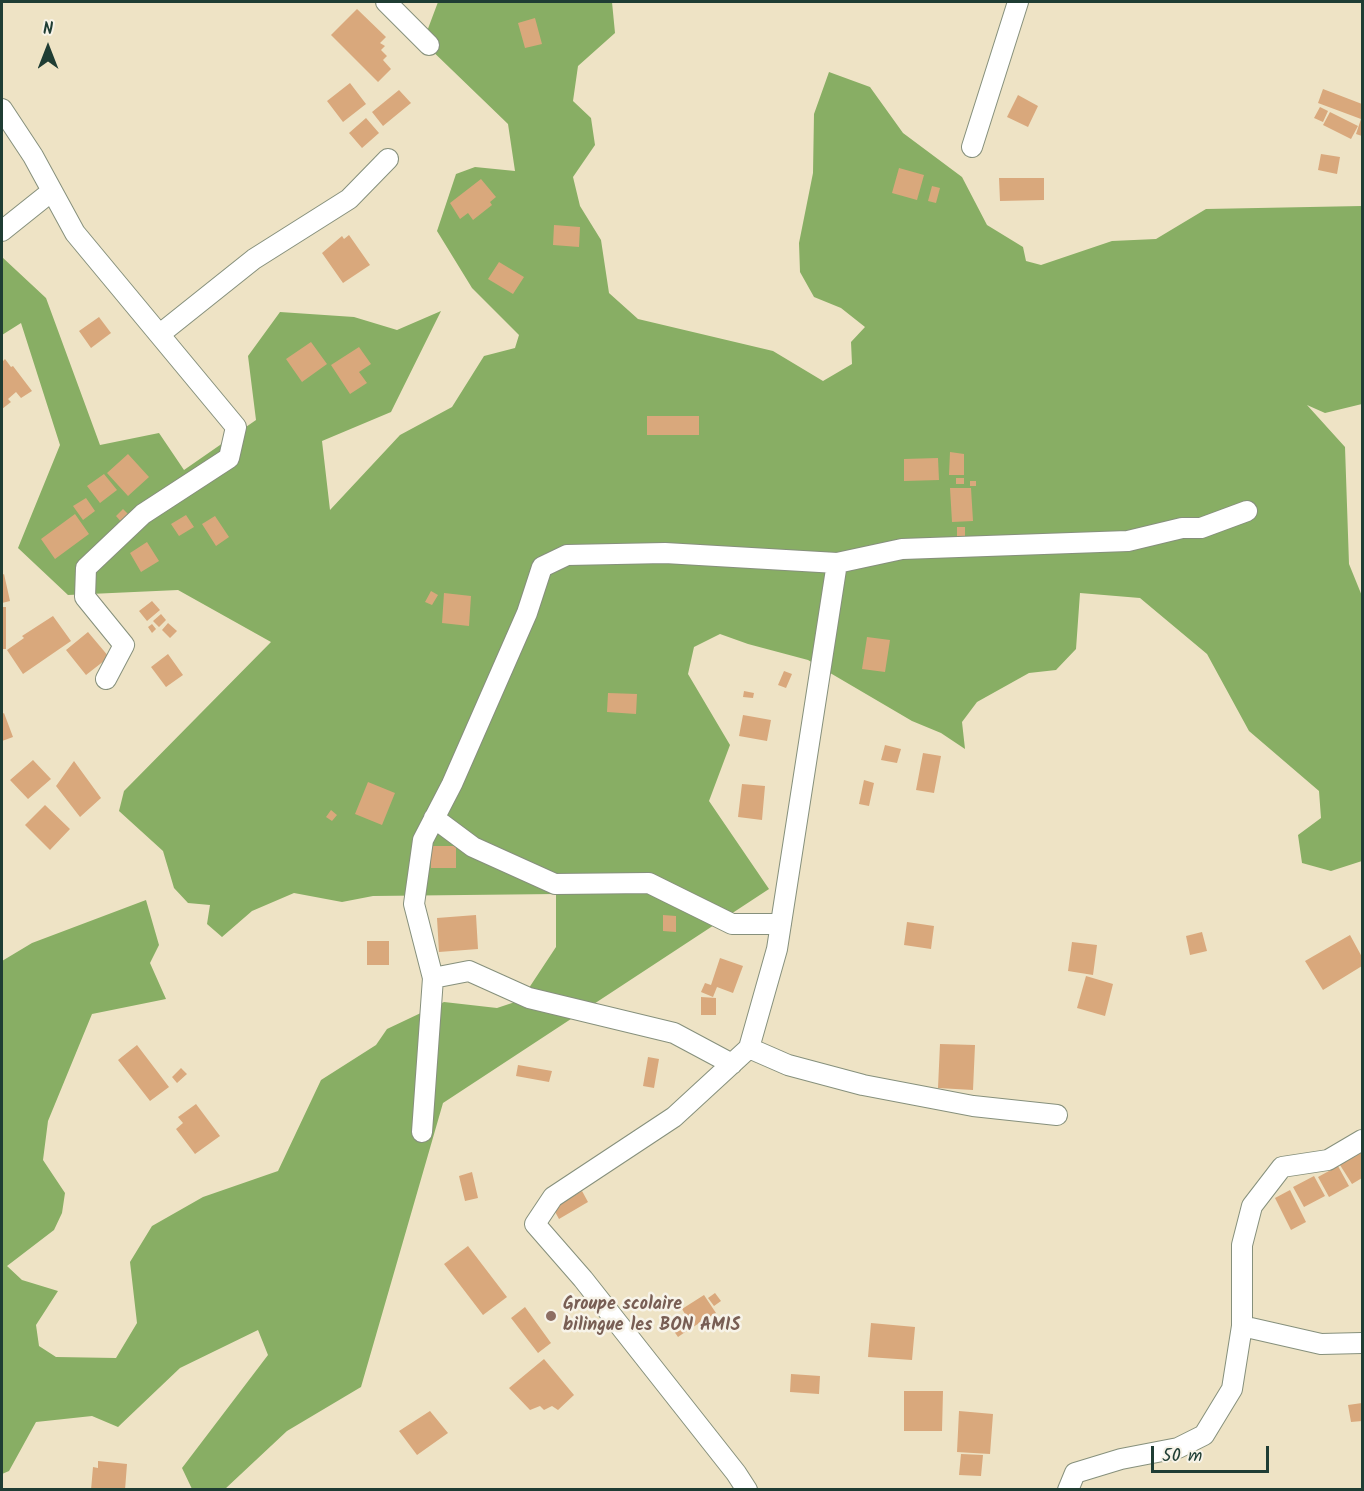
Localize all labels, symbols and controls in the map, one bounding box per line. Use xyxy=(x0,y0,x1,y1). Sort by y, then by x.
text: N xyxy=(43,17,53,42)
north arrow xyxy=(18,18,78,78)
place label: Groupe scolaire bilingue les BON AMIS xyxy=(563,1295,740,1338)
marker: Groupe scolaire bilingue les BON AMIS xyxy=(544,1309,558,1323)
scale bar xyxy=(1154,1434,1272,1472)
text: 50 m xyxy=(1162,1442,1202,1471)

